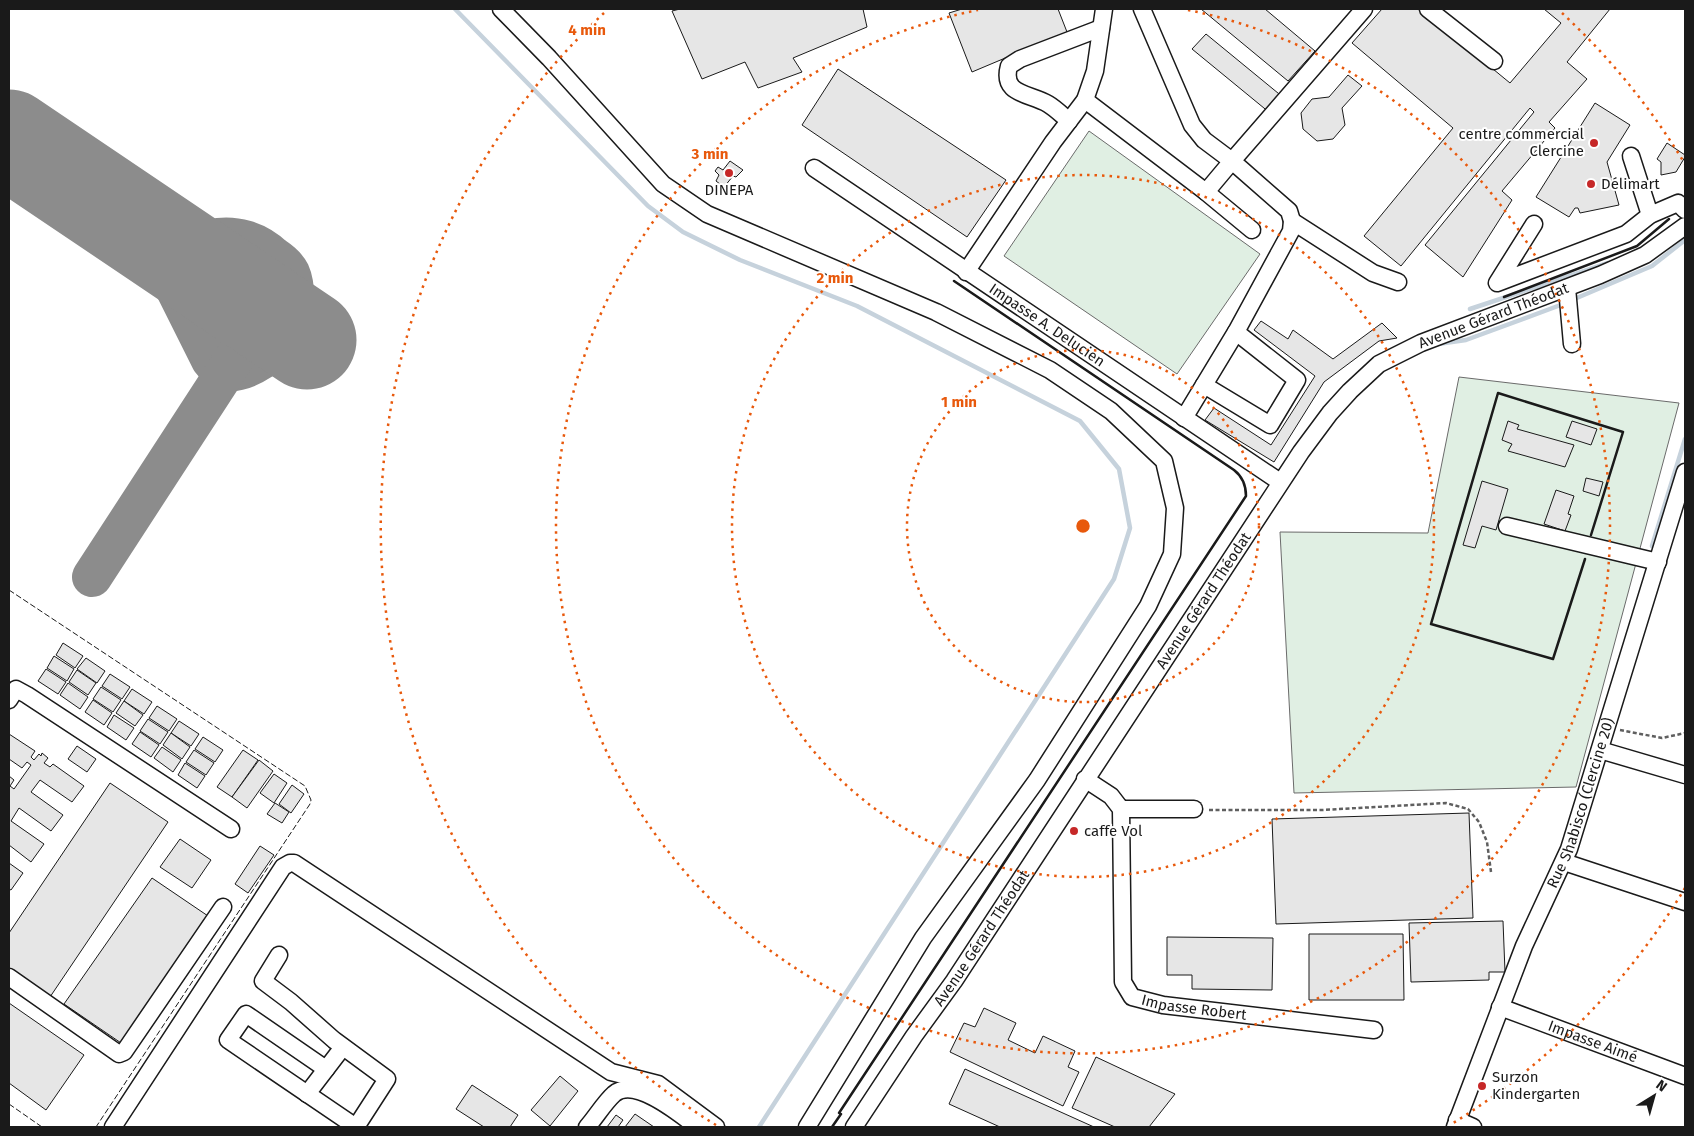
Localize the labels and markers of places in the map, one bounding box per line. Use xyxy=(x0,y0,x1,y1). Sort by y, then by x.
place label: centre commercial Clercine xyxy=(1459,125,1585,160)
marker: centre commercial Clercine xyxy=(1588,137,1600,149)
marker: DINEPA xyxy=(723,167,735,179)
place label: Délimart xyxy=(1601,175,1660,193)
marker: Délimart xyxy=(1585,178,1597,190)
place label: DINEPA xyxy=(705,181,754,199)
centre of rings xyxy=(1074,517,1092,535)
place label: caffe Vol xyxy=(1084,822,1143,840)
marker: caffe Vol xyxy=(1068,825,1080,837)
place label: Surzon Kindergarten xyxy=(1492,1068,1580,1103)
marker: Surzon Kindergarten xyxy=(1476,1080,1488,1092)

